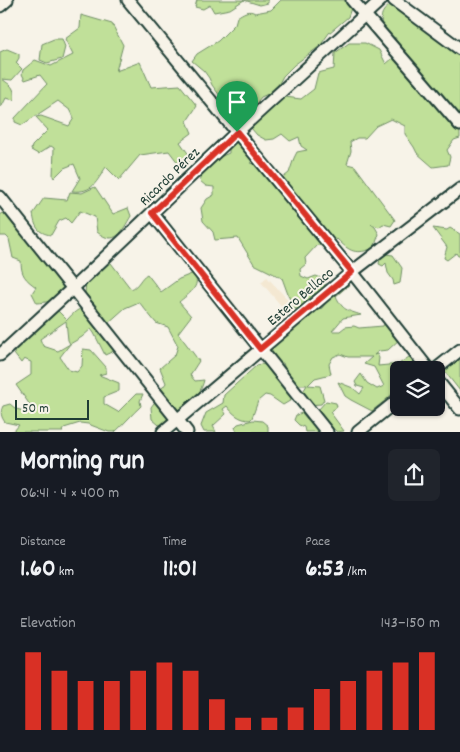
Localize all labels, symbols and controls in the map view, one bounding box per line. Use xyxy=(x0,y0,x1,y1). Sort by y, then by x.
pin xyxy=(216,81,258,132)
icon: arrive xyxy=(223,88,251,116)
street label: Ricardo Pérez xyxy=(135,143,206,212)
street label: Estero Bellaco xyxy=(263,263,340,332)
map controls xyxy=(390,361,445,416)
button: layers xyxy=(390,361,445,416)
scale bar xyxy=(15,397,89,420)
text: 50 m xyxy=(22,399,49,419)
text: Morning run xyxy=(20,443,144,483)
button: share xyxy=(388,449,440,501)
text: 06:41 · 4 × 400 m xyxy=(20,482,119,505)
text: Distance xyxy=(20,532,66,552)
text: Time xyxy=(163,532,187,552)
text: Pace xyxy=(305,532,330,552)
text: 1.60 xyxy=(20,552,56,588)
text: 11:01 xyxy=(163,552,197,588)
text: 6:53 xyxy=(305,552,344,588)
text: km xyxy=(56,562,74,582)
text: /km xyxy=(344,562,367,582)
text: Elevation xyxy=(20,612,76,635)
text: 143–150 m xyxy=(381,612,440,635)

